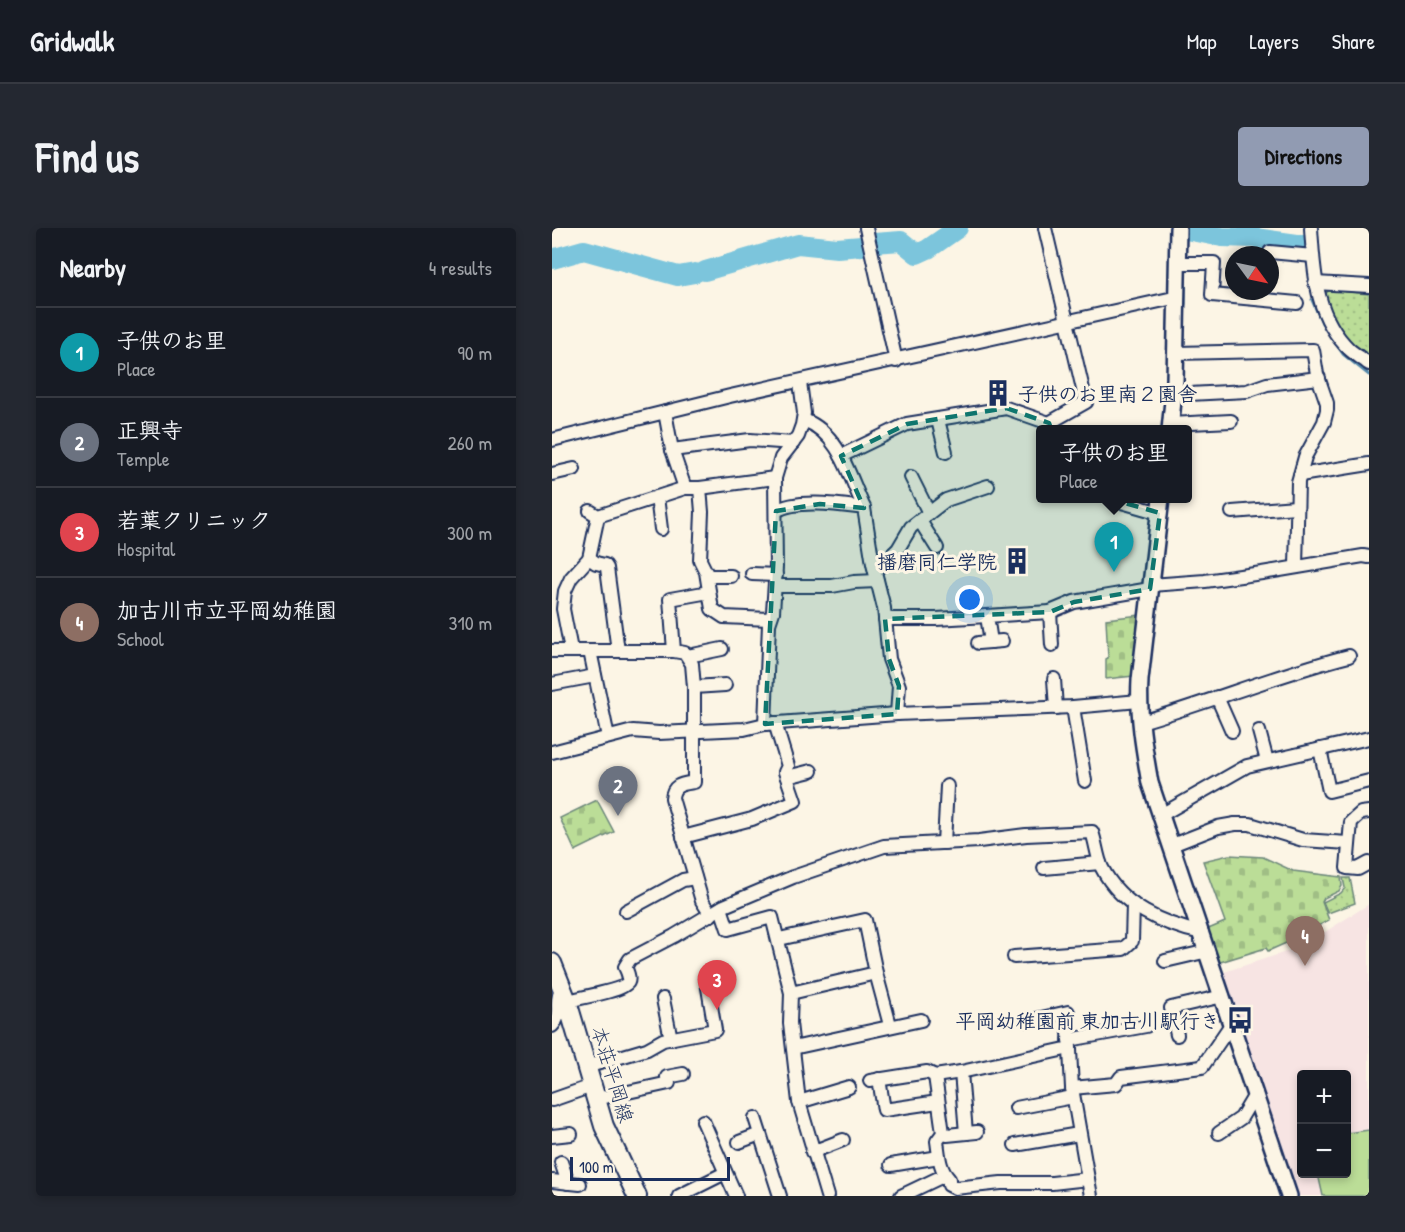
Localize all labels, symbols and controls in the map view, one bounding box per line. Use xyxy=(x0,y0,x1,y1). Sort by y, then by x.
text: Gridwalk xyxy=(30,22,114,60)
text: Map xyxy=(1187,27,1216,56)
text: Layers xyxy=(1249,27,1299,56)
text: Share xyxy=(1332,27,1375,56)
button: Directions xyxy=(1238,127,1369,186)
text: Find us xyxy=(36,128,139,185)
north arrow xyxy=(1225,246,1279,300)
text: Nearby xyxy=(60,250,126,285)
text: 4 results xyxy=(429,254,492,281)
text: 子供のお里 xyxy=(117,325,227,355)
text: 1 xyxy=(76,339,83,366)
text: 90 m xyxy=(458,339,492,366)
text: Place xyxy=(117,355,156,382)
building icon: 子供のお里南２園舎 xyxy=(983,378,1013,408)
place label: 子供のお里南２園舎 xyxy=(1018,380,1198,407)
text: 正興寺 xyxy=(117,415,183,445)
popup xyxy=(1036,425,1192,503)
text: 2 xyxy=(75,429,84,456)
text: 260 m xyxy=(448,429,492,456)
text: 子供のお里 xyxy=(1059,437,1169,467)
text: Temple xyxy=(117,445,170,472)
text: Place xyxy=(1059,467,1098,494)
text: 若葉クリニック xyxy=(117,505,271,535)
text: 3 xyxy=(75,519,84,546)
text: 300 m xyxy=(447,519,492,546)
pin: 1 xyxy=(1094,522,1134,572)
text: Hospital xyxy=(117,535,175,562)
building icon: 播磨同仁学院 xyxy=(1002,546,1032,576)
place label: 播磨同仁学院 xyxy=(877,548,997,575)
your location xyxy=(955,585,984,614)
text: 加古川市立平岡幼稚園 xyxy=(117,595,337,625)
text: 4 xyxy=(76,609,83,636)
text: 310 m xyxy=(449,609,492,636)
text: School xyxy=(117,625,164,652)
pin: 2 xyxy=(598,766,638,816)
pin: 4 xyxy=(1286,916,1324,966)
pin: 3 xyxy=(698,960,736,1010)
bus stop icon: 平岡幼稚園前 東加古川駅行き xyxy=(1225,1005,1255,1035)
place label: 平岡幼稚園前 東加古川駅行き xyxy=(955,1007,1220,1034)
street label: 本荘平岡線 xyxy=(585,1022,641,1126)
map controls xyxy=(1297,1070,1351,1178)
button: + xyxy=(1297,1070,1351,1124)
button: − xyxy=(1297,1124,1351,1178)
scale bar xyxy=(570,1154,730,1182)
text: 100 m xyxy=(579,1156,614,1178)

